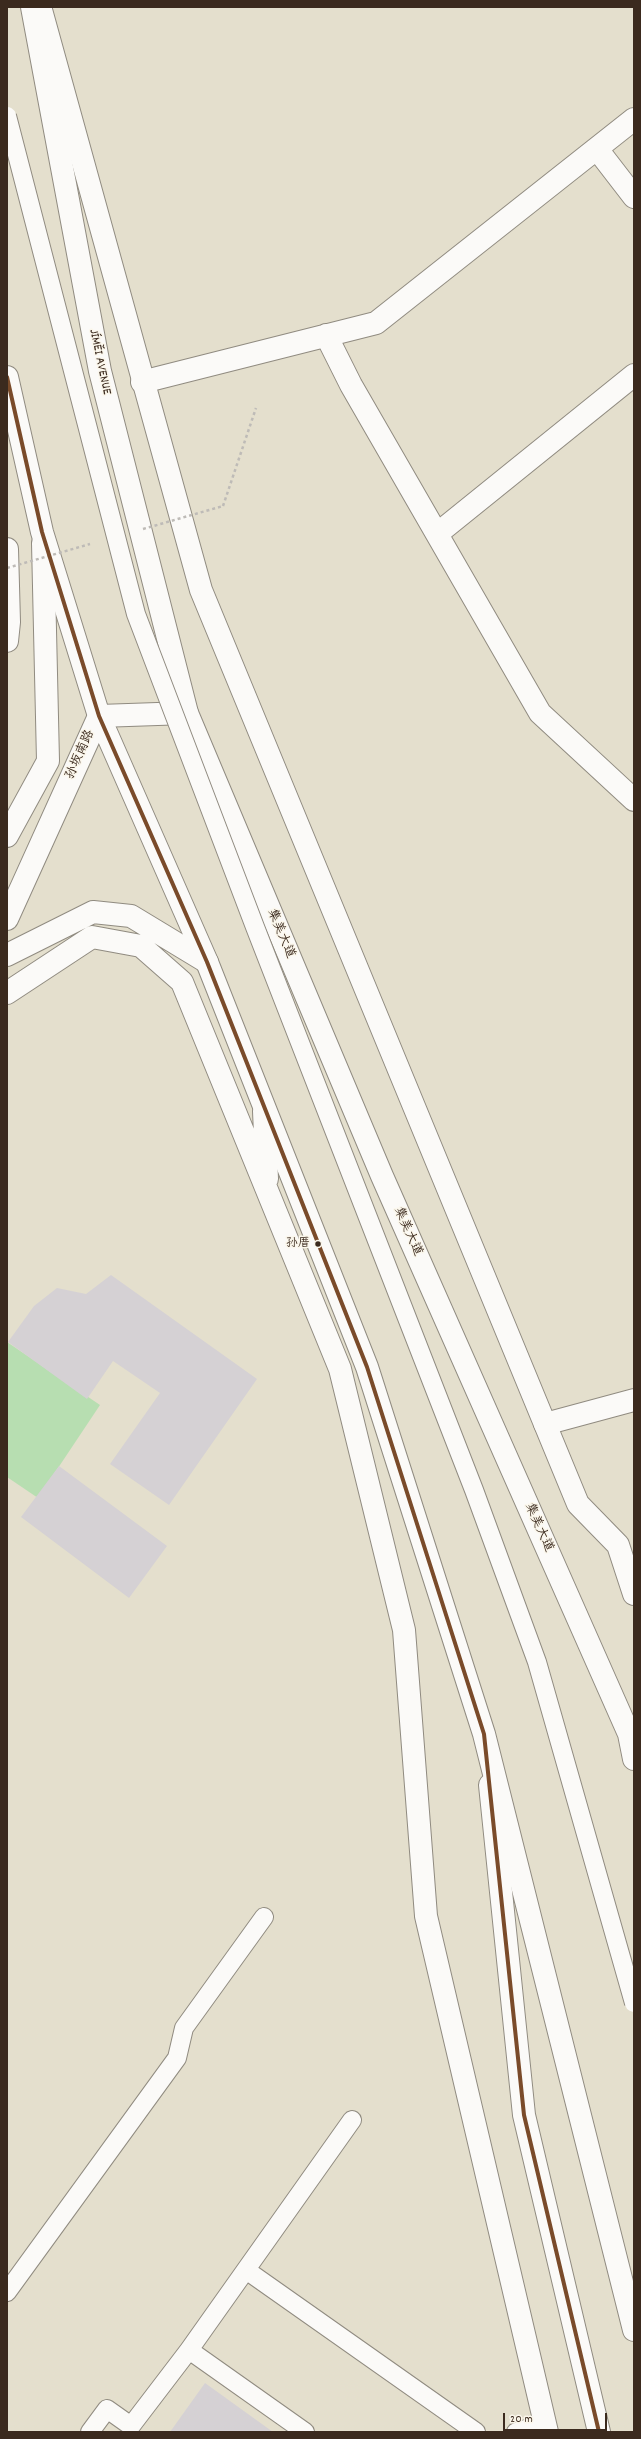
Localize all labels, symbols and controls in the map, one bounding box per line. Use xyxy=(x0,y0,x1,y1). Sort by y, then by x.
street label: JÍMĚI AVENUE xyxy=(84,328,114,396)
street label: 孙坂南路 xyxy=(63,728,99,782)
street label: 集美大道 xyxy=(263,907,297,961)
street label: 集美大道 xyxy=(389,1205,425,1259)
place label: 孙厝 xyxy=(286,1237,310,1251)
marker: 孙厝 xyxy=(313,1239,323,1249)
street label: 集美大道 xyxy=(520,1501,556,1555)
scale bar xyxy=(505,2405,609,2431)
text: 20 m xyxy=(510,2411,533,2428)

